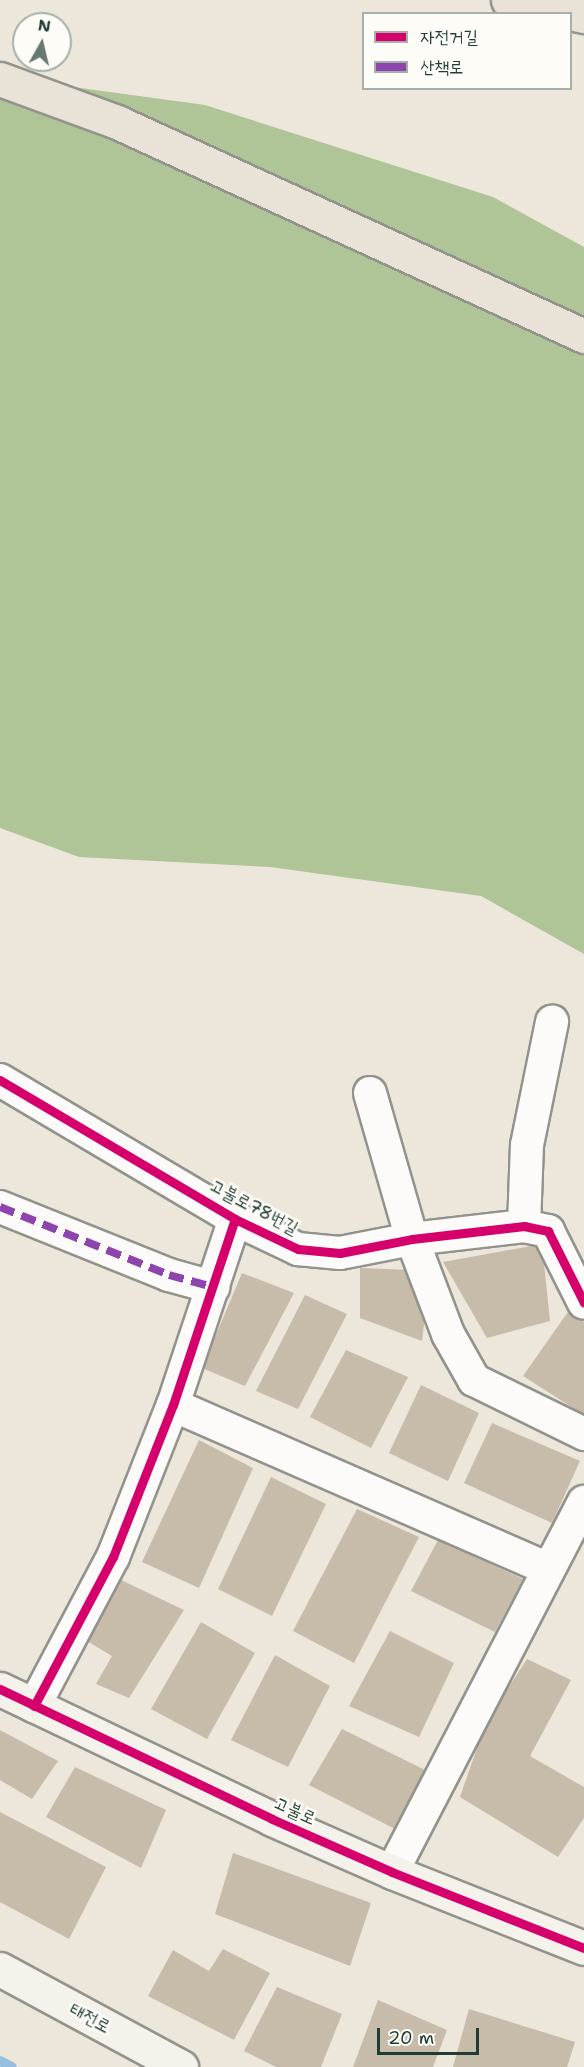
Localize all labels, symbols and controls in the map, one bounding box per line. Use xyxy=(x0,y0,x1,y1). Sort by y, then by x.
north arrow xyxy=(12,12,72,72)
legend xyxy=(362,12,572,90)
text: N xyxy=(37,14,52,37)
text: 자전거길 xyxy=(420,25,478,49)
text: 산책로 xyxy=(420,55,463,79)
street label: 고불로78번길 xyxy=(206,1175,302,1239)
street label: 고불로 xyxy=(271,1792,319,1830)
street label: 태전로 xyxy=(66,1998,114,2038)
scale bar xyxy=(380,2016,482,2054)
text: 20 m xyxy=(388,2026,434,2050)

